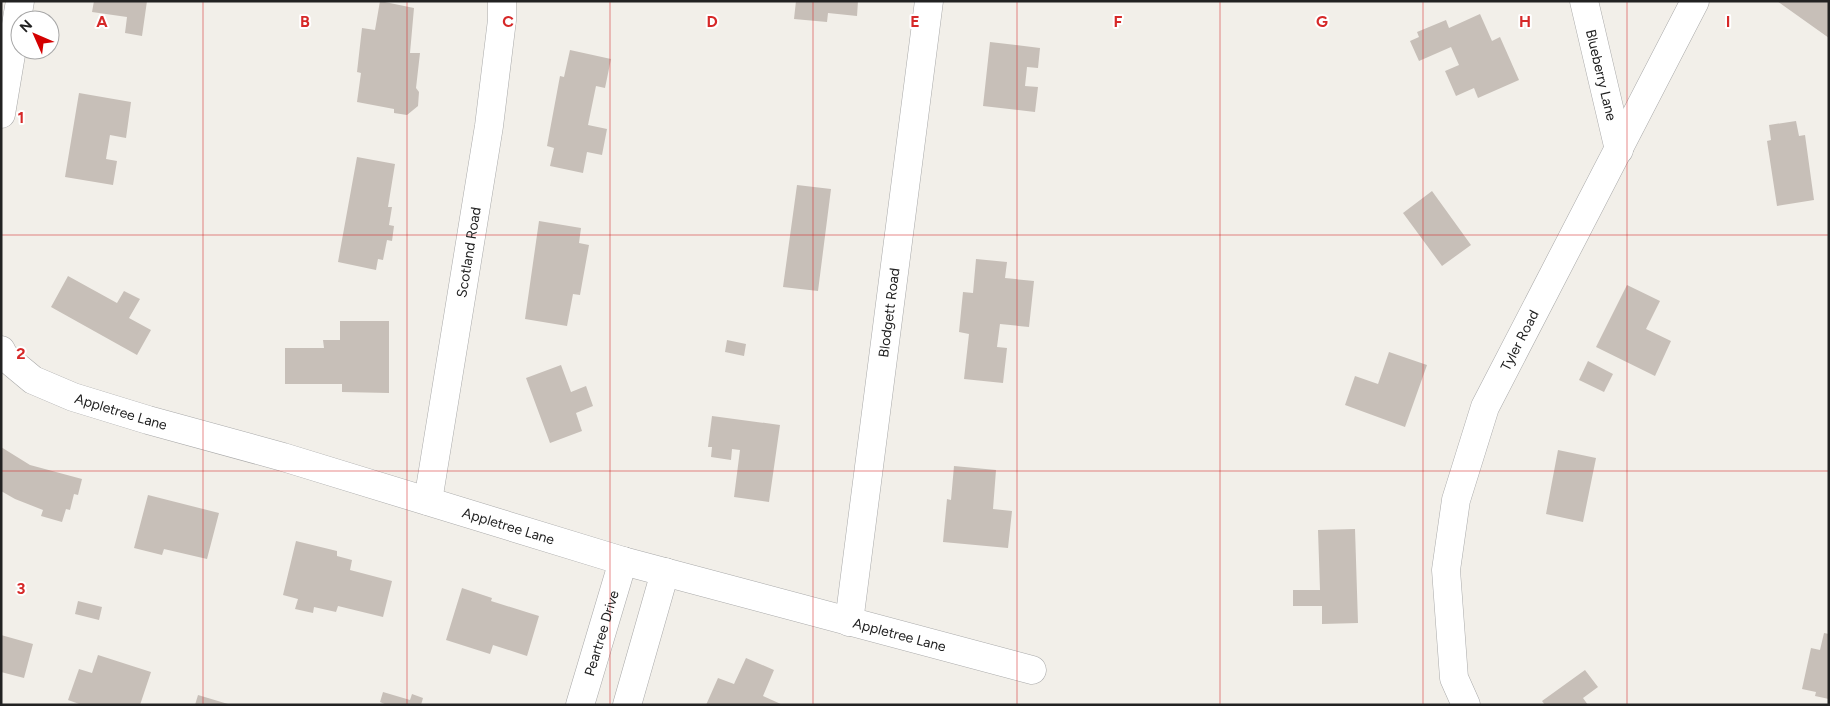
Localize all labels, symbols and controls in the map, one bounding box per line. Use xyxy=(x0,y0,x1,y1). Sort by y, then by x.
north arrow xyxy=(10,10,60,60)
text: A xyxy=(96,12,108,31)
text: B xyxy=(300,12,310,31)
text: C xyxy=(502,12,514,31)
text: D xyxy=(706,12,718,31)
text: E xyxy=(910,12,920,31)
text: F xyxy=(1114,12,1123,31)
text: G xyxy=(1316,12,1328,31)
text: H xyxy=(1519,12,1531,31)
text: I xyxy=(1726,12,1730,31)
text: N xyxy=(16,16,36,36)
street label: Blueberry Lane xyxy=(1582,28,1620,123)
text: 1 xyxy=(18,108,24,127)
street label: Scotland Road xyxy=(453,206,485,299)
street label: Blodgett Road xyxy=(875,267,904,358)
street label: Tyler Road xyxy=(1497,307,1543,374)
text: 2 xyxy=(16,344,26,363)
street label: Appletree Lane xyxy=(73,390,169,434)
street label: Appletree Lane xyxy=(460,504,557,549)
text: 3 xyxy=(17,579,26,598)
street label: Peartree Drive xyxy=(581,588,623,678)
street label: Appletree Lane xyxy=(851,615,948,656)

